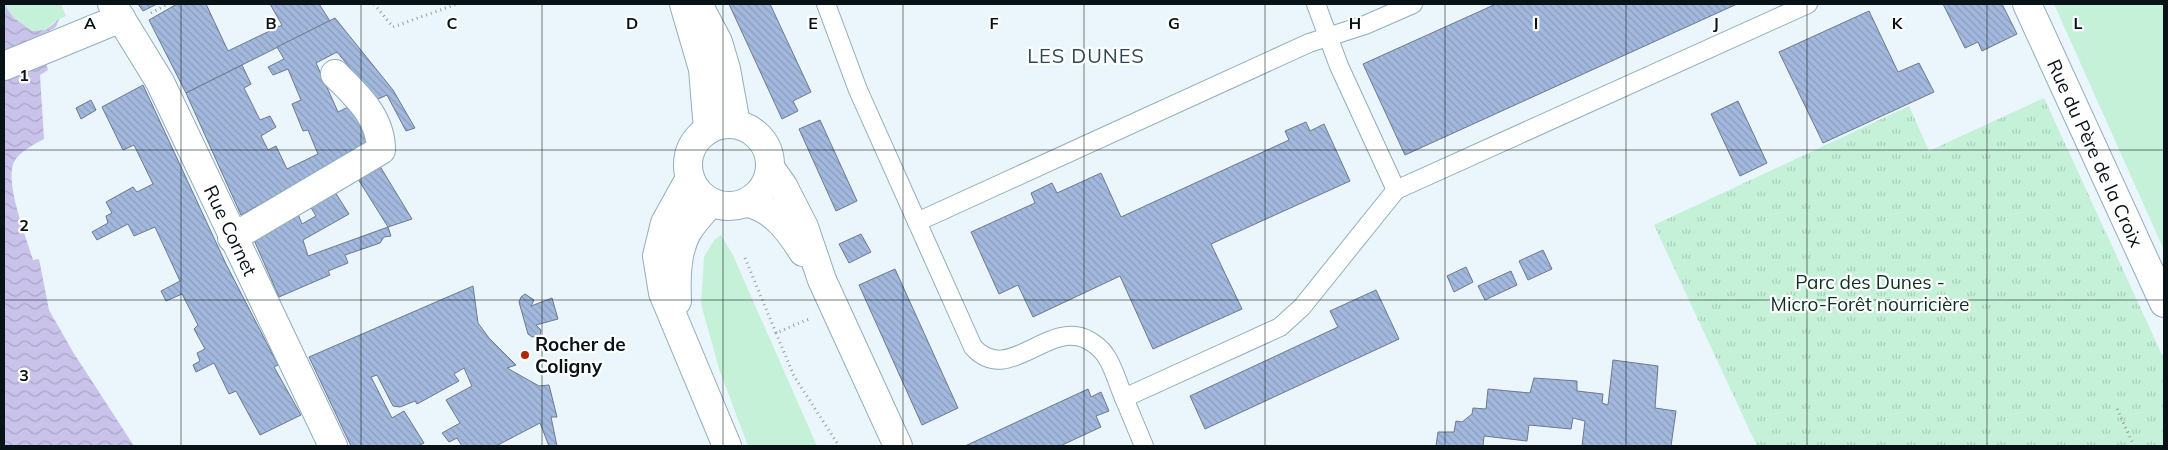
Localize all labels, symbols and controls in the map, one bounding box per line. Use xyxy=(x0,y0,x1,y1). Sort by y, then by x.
text: A xyxy=(84,13,96,33)
text: B xyxy=(265,13,277,33)
text: C xyxy=(447,13,458,33)
text: D xyxy=(626,13,638,33)
text: E xyxy=(808,13,818,33)
text: F xyxy=(989,13,999,33)
text: G xyxy=(1168,13,1180,33)
text: H xyxy=(1349,13,1361,33)
text: I xyxy=(1534,13,1538,33)
text: J xyxy=(1713,13,1719,33)
text: K xyxy=(1892,13,1904,33)
text: L xyxy=(2074,13,2083,33)
district label: LES DUNES xyxy=(1027,43,1145,68)
street label: Rue du Père de la Croix xyxy=(2042,55,2149,251)
text: 1 xyxy=(19,65,29,85)
street label: Rue Cornet xyxy=(199,181,263,280)
text: 2 xyxy=(19,215,29,235)
park label: Parc des Dunes - Micro-Forêt nourricière xyxy=(1771,270,1969,316)
place label: Rocher de Coligny xyxy=(535,332,626,378)
marker: Rocher de Coligny xyxy=(519,349,531,361)
text: 3 xyxy=(19,365,29,385)

